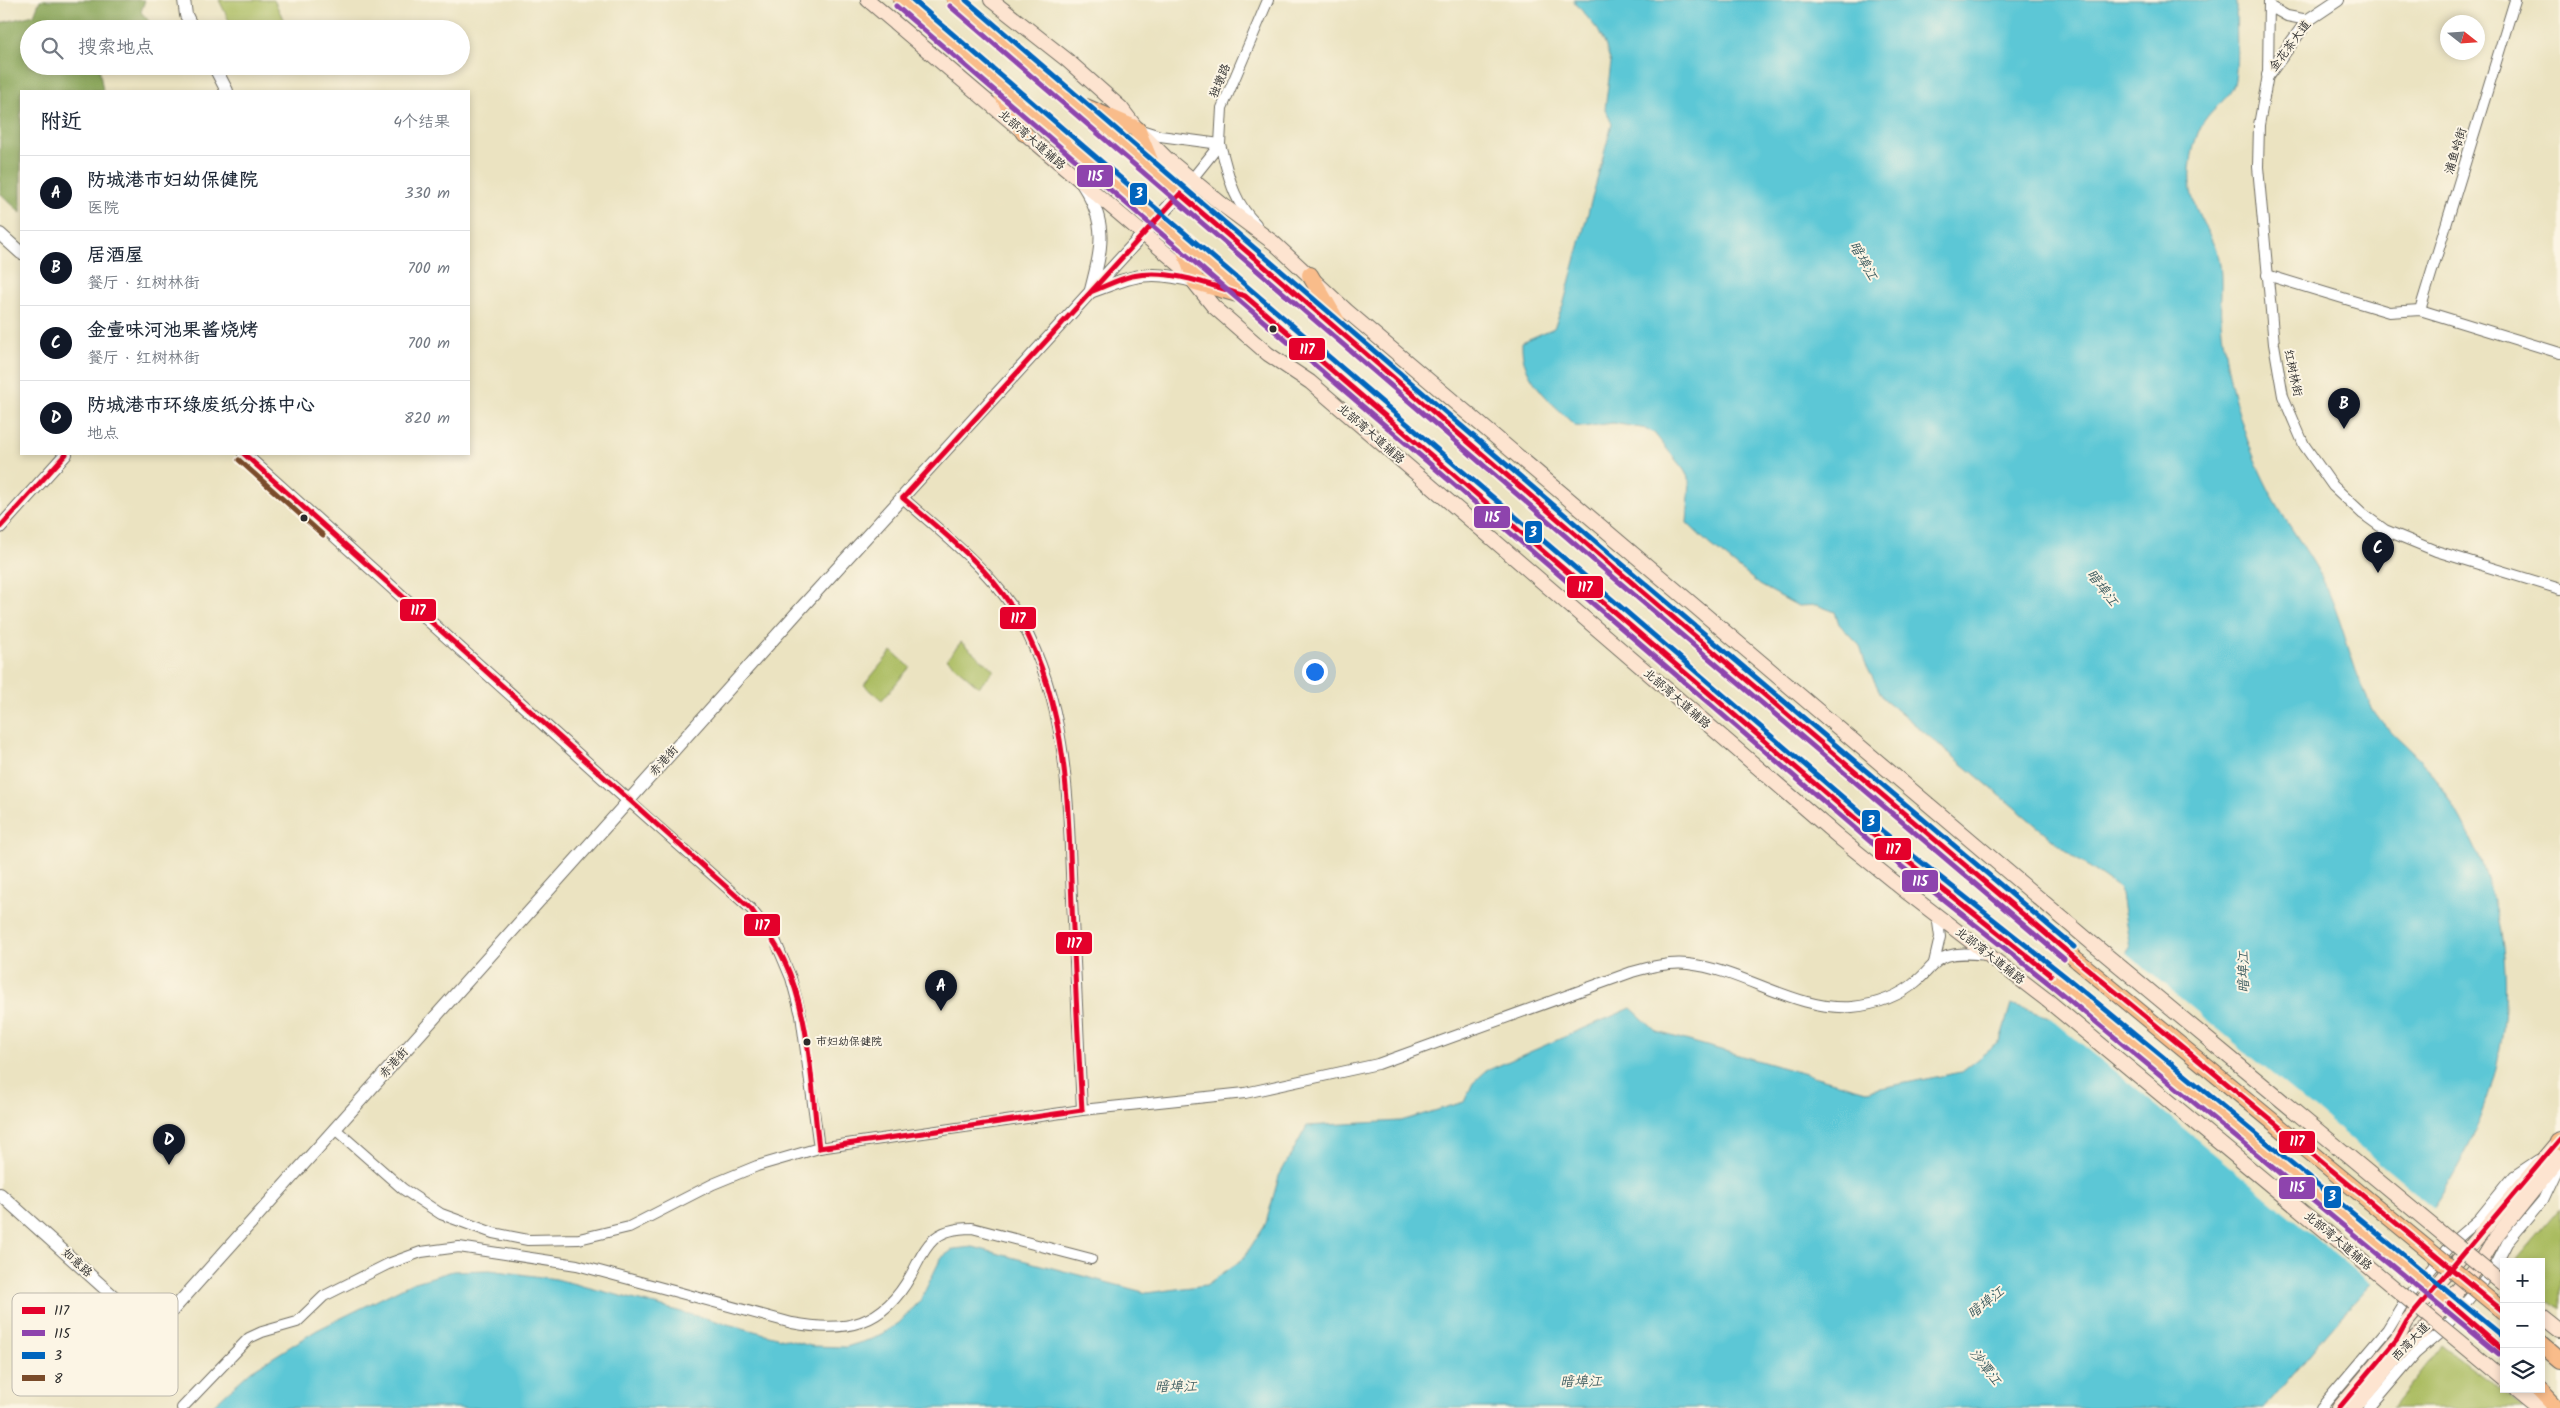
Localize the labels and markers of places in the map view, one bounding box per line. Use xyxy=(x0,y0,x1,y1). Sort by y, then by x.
unlabelled marker xyxy=(1268,324,1278,334)
pin: B xyxy=(2328,388,2360,429)
unlabelled marker xyxy=(299,513,309,523)
pin: C xyxy=(2362,532,2394,573)
pin: A xyxy=(925,970,957,1011)
place label: 巿妇幼保健院 xyxy=(816,1033,882,1051)
marker: 巿妇幼保健院 xyxy=(802,1037,812,1047)
pin: D xyxy=(153,1124,185,1165)

